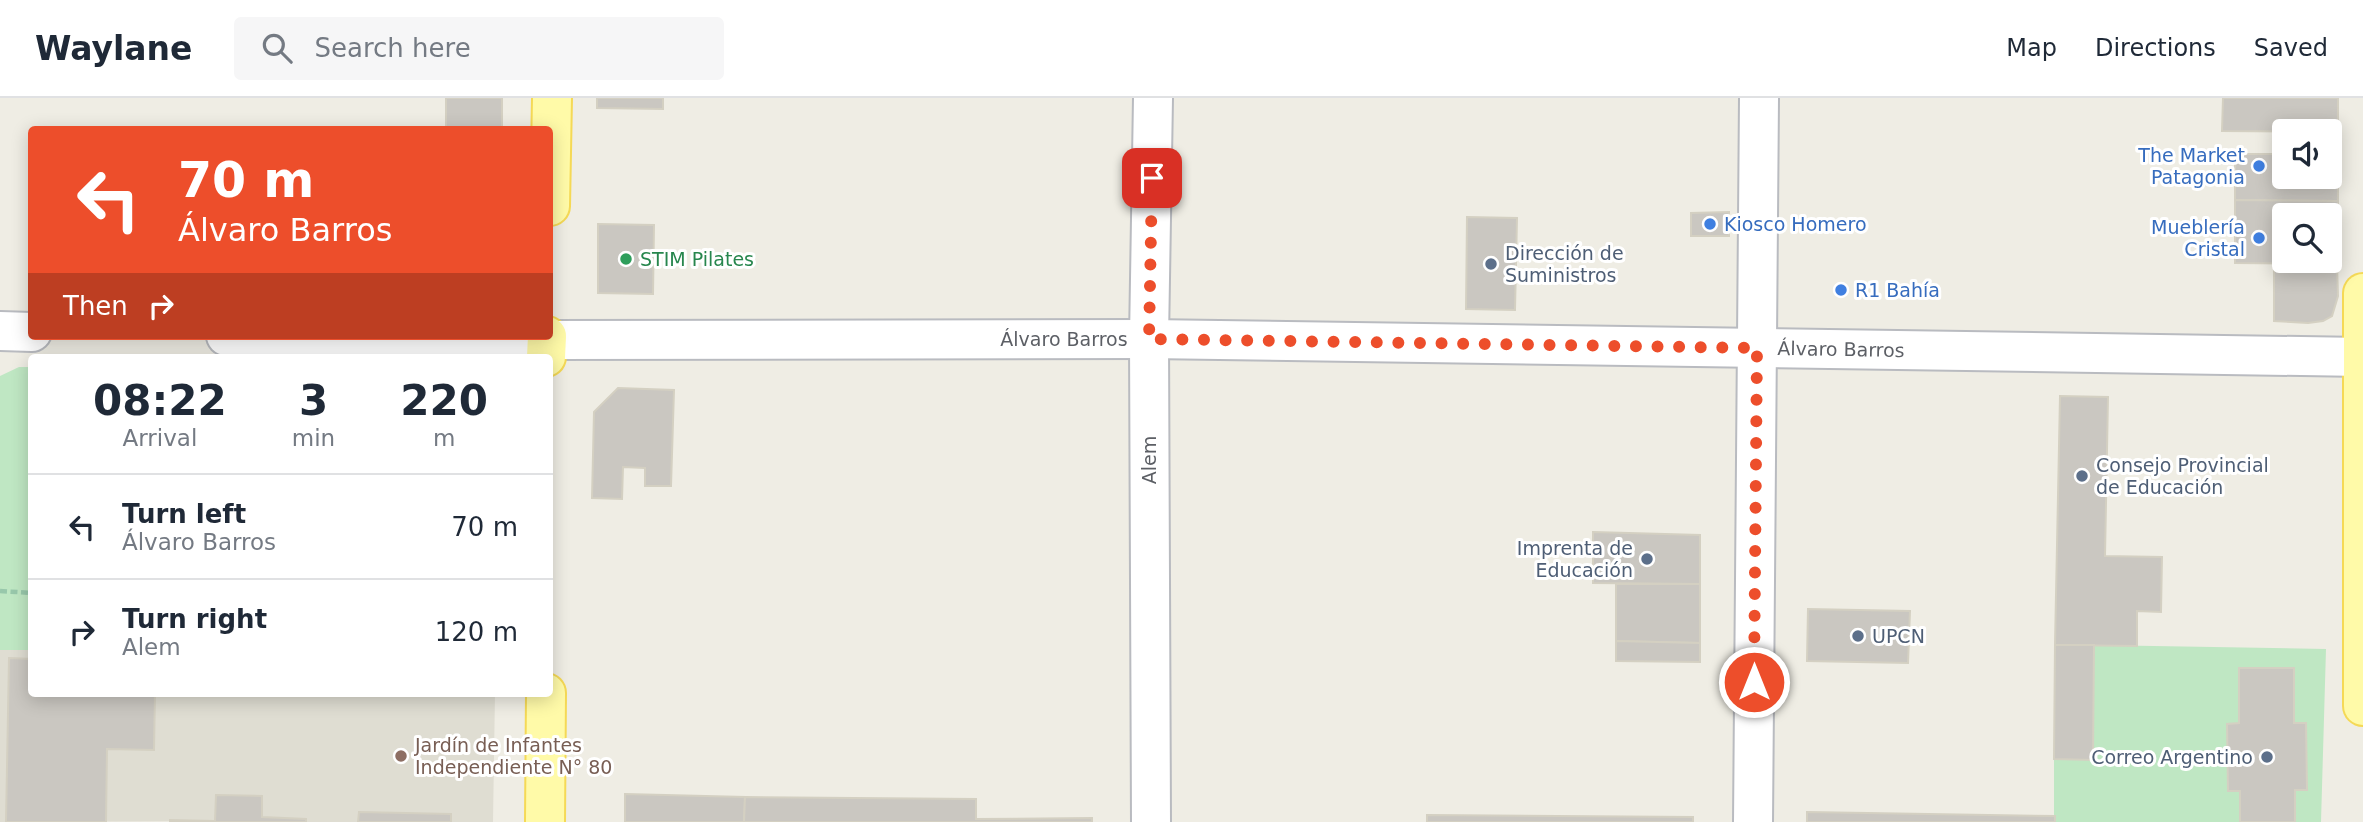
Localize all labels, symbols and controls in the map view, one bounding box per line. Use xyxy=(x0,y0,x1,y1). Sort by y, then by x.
search box xyxy=(234,17,724,80)
text: Waylane xyxy=(35,29,192,68)
icon: search xyxy=(258,29,296,67)
text: Search here xyxy=(314,33,471,63)
text: Map xyxy=(2006,34,2057,62)
text: Directions xyxy=(2095,34,2216,62)
text: Saved xyxy=(2254,34,2328,62)
map controls xyxy=(2272,119,2342,273)
button: sound xyxy=(2272,119,2342,189)
place label: The Market Patagonia xyxy=(2137,144,2245,188)
pin xyxy=(1122,148,1182,208)
text: 70 m xyxy=(178,152,314,209)
icon: left xyxy=(63,154,154,245)
marker: The Market Patagonia xyxy=(2251,158,2267,174)
icon: arrive xyxy=(1133,159,1171,197)
button: search xyxy=(2272,203,2342,273)
text: Álvaro Barros xyxy=(178,211,392,249)
place label: Kiosco Homero xyxy=(1724,213,1867,235)
marker: Kiosco Homero xyxy=(1702,216,1718,232)
place label: Mueblería Cristal xyxy=(2151,216,2245,260)
marker: Mueblería Cristal xyxy=(2251,230,2267,246)
place label: Dirección de Suministros xyxy=(1505,242,1624,286)
place label: STIM Pilates xyxy=(640,248,754,270)
marker: STIM Pilates xyxy=(618,251,634,267)
marker: Dirección de Suministros xyxy=(1483,256,1499,272)
place label: R1 Bahía xyxy=(1855,279,1940,301)
marker: R1 Bahía xyxy=(1833,282,1849,298)
icon: right xyxy=(142,287,180,325)
text: Then xyxy=(63,291,128,321)
street label: Álvaro Barros xyxy=(1000,328,1128,350)
street label: Álvaro Barros xyxy=(1777,337,1905,361)
text: 08:22 xyxy=(93,376,227,425)
text: 3 xyxy=(299,376,328,425)
text: 220 xyxy=(400,376,488,425)
text: Arrival xyxy=(123,425,197,451)
text: min xyxy=(292,425,335,451)
text: m xyxy=(433,425,455,451)
street label: Alem xyxy=(1138,436,1160,484)
place label: Consejo Provincial de Educación xyxy=(2096,454,2269,498)
marker: Consejo Provincial de Educación xyxy=(2074,468,2090,484)
text: Turn left xyxy=(122,499,246,529)
icon: left xyxy=(63,508,101,546)
text: 70 m xyxy=(451,512,518,542)
text: Álvaro Barros xyxy=(122,529,276,555)
place label: Imprenta de Educación xyxy=(1517,537,1633,581)
marker: Imprenta de Educación xyxy=(1639,551,1655,567)
text: Turn right xyxy=(122,604,267,634)
icon: right xyxy=(63,613,101,651)
text: 120 m xyxy=(435,617,518,647)
place label: UPCN xyxy=(1872,625,1925,647)
marker: UPCN xyxy=(1850,628,1866,644)
text: Alem xyxy=(122,634,181,660)
position arrow xyxy=(1717,645,1791,719)
place label: Jardín de Infantes Independiente N° 80 xyxy=(414,734,612,778)
place label: Correo Argentino xyxy=(2091,746,2253,768)
marker: Jardín de Infantes Independiente N° 80 xyxy=(393,748,409,764)
marker: Correo Argentino xyxy=(2259,749,2275,765)

